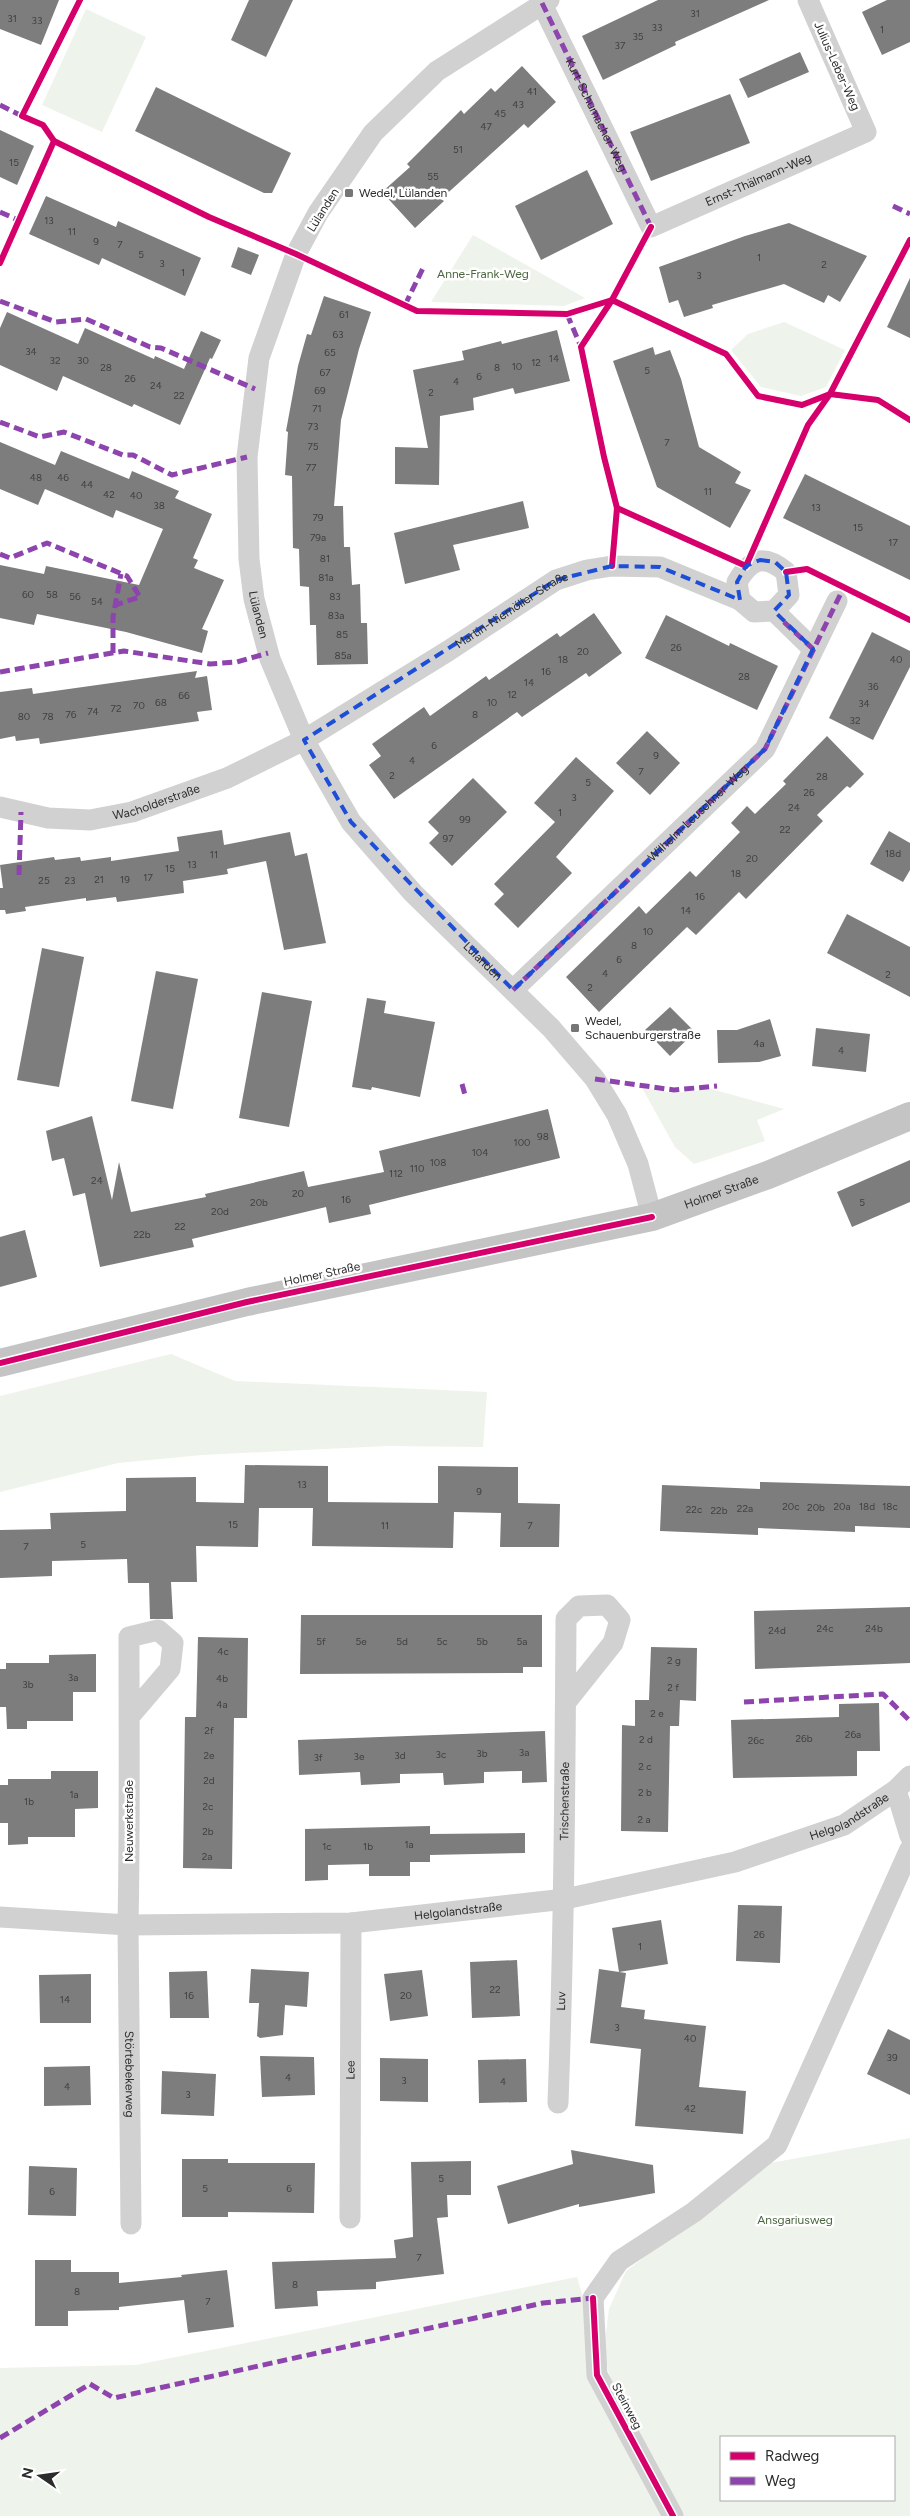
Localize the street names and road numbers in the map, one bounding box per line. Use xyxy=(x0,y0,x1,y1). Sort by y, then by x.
street label: Julius-Leber-Weg xyxy=(811,19,863,113)
street label: Kurt-Schumacher-Weg xyxy=(563,56,630,174)
street label: Ernst-Thälmann-Weg xyxy=(703,150,814,209)
street label: Lülanden xyxy=(304,185,342,234)
street label: Martin-Niemöller-Straße xyxy=(453,569,570,651)
street label: Lülanden xyxy=(246,590,271,640)
street label: Wilhelm-Leuschner-Weg xyxy=(645,762,751,864)
street label: Wacholderstraße xyxy=(111,781,202,823)
street label: Lülanden xyxy=(460,939,505,983)
street label: Holmer Straße xyxy=(682,1172,761,1212)
street label: Holmer Straße xyxy=(282,1259,362,1289)
street label: Trischenstraße xyxy=(557,1761,572,1841)
street label: Neuwerkstraße xyxy=(122,1780,136,1862)
street label: Helgolandstraße xyxy=(808,1790,892,1843)
street label: Helgolandstraße xyxy=(413,1899,503,1923)
street label: Luv xyxy=(554,1991,568,2011)
street label: Störtebekerweg xyxy=(122,2031,137,2117)
street label: Lee xyxy=(343,2060,358,2080)
street label: Steinweg xyxy=(609,2380,645,2432)

